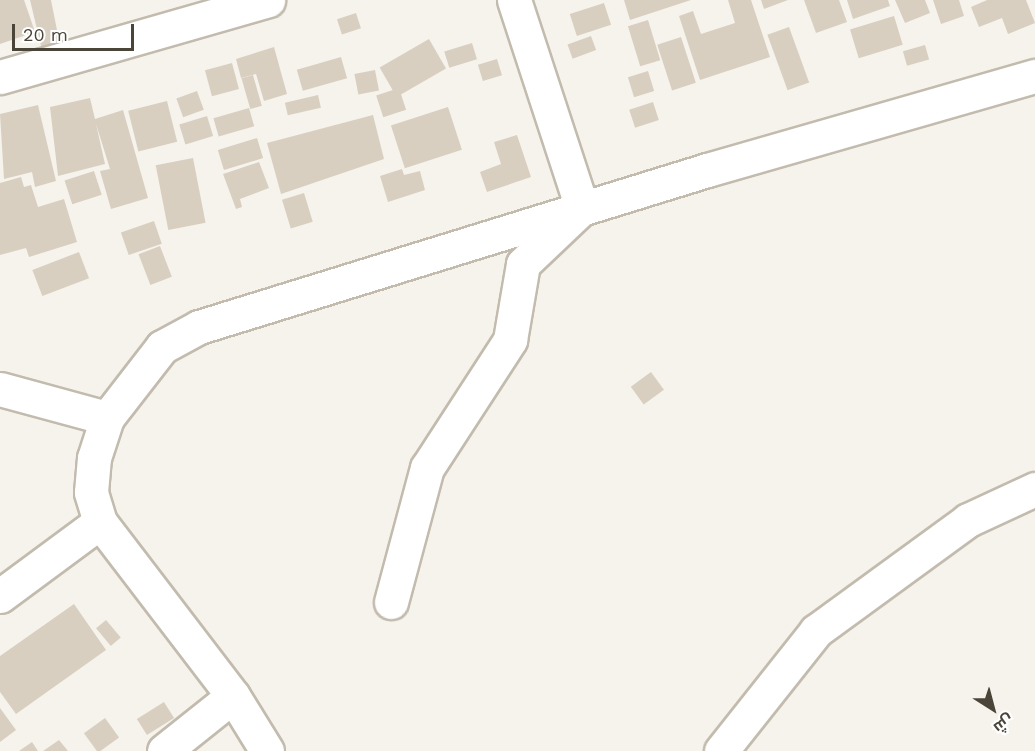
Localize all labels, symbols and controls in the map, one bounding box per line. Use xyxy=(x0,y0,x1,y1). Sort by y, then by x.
scale bar xyxy=(15,12,136,50)
text: 20 m xyxy=(23,24,68,45)
north arrow xyxy=(963,679,1023,739)
text: ش xyxy=(990,710,1018,738)

